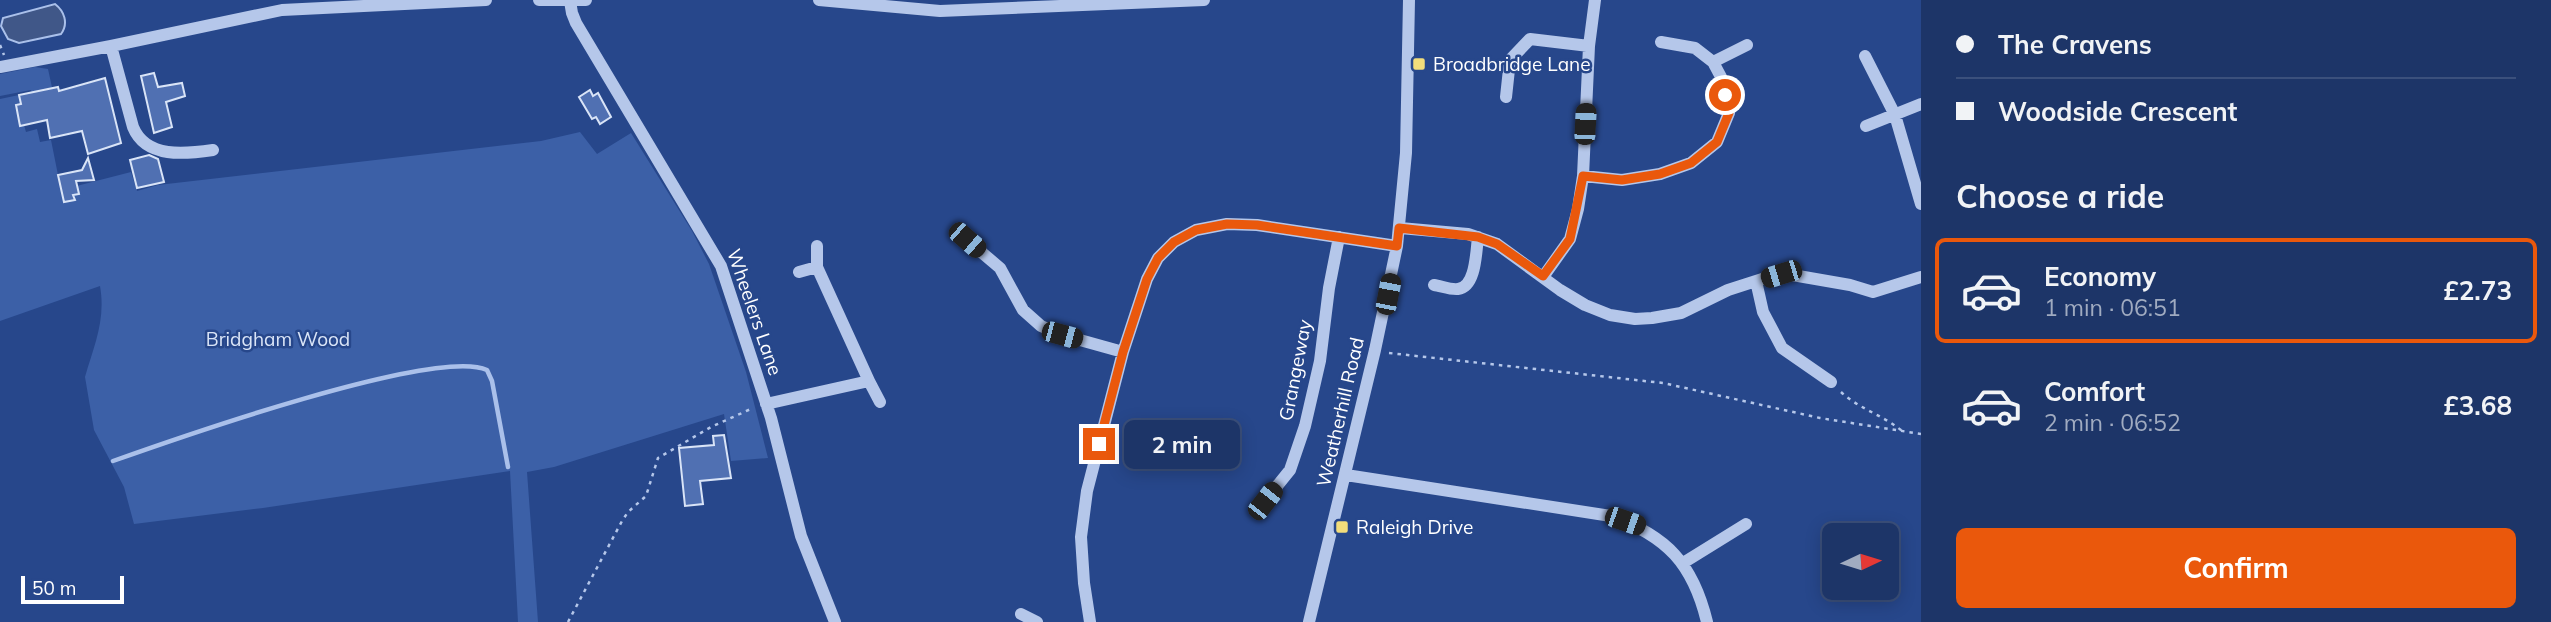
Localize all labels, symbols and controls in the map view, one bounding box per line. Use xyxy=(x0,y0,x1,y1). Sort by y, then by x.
text: The Cravens xyxy=(1998,28,2152,61)
place label: Broadbridge Lane xyxy=(1433,52,1591,76)
marker: Broadbridge Lane xyxy=(1411,56,1427,72)
route start xyxy=(1709,79,1741,111)
text: Woodside Crescent xyxy=(1998,95,2237,128)
car xyxy=(1574,102,1597,146)
text: Choose a ride xyxy=(1956,176,2164,216)
car xyxy=(945,218,990,262)
street label: Wheelers Lane xyxy=(722,246,788,378)
car xyxy=(1758,258,1805,290)
icon: car xyxy=(1960,259,2023,322)
text: Economy xyxy=(2044,260,2156,293)
car xyxy=(1374,271,1403,317)
text: £2.73 xyxy=(2443,274,2512,307)
text: 1 min · 06:51 xyxy=(2044,293,2181,322)
street label: Grangeway xyxy=(1273,317,1317,423)
car xyxy=(1039,319,1086,351)
park label: Bridgham Wood xyxy=(206,327,350,351)
street label: Weatherhill Road xyxy=(1311,335,1369,489)
icon: car xyxy=(1960,374,2023,437)
text: Comfort xyxy=(2044,375,2145,408)
text: £3.68 xyxy=(2443,389,2512,422)
text: 2 min · 06:52 xyxy=(2044,408,2181,437)
callout: 2 min xyxy=(1124,420,1239,468)
route end xyxy=(1083,428,1115,460)
text: 2 min xyxy=(1152,430,1212,459)
car xyxy=(1244,478,1287,524)
car xyxy=(1602,504,1649,538)
place label: Raleigh Drive xyxy=(1356,515,1473,539)
marker: Raleigh Drive xyxy=(1334,519,1350,535)
north arrow xyxy=(1822,523,1899,600)
map controls xyxy=(1822,523,1899,600)
button: Confirm xyxy=(1956,528,2516,608)
scale bar xyxy=(21,573,124,605)
text: 50 m xyxy=(32,576,76,600)

